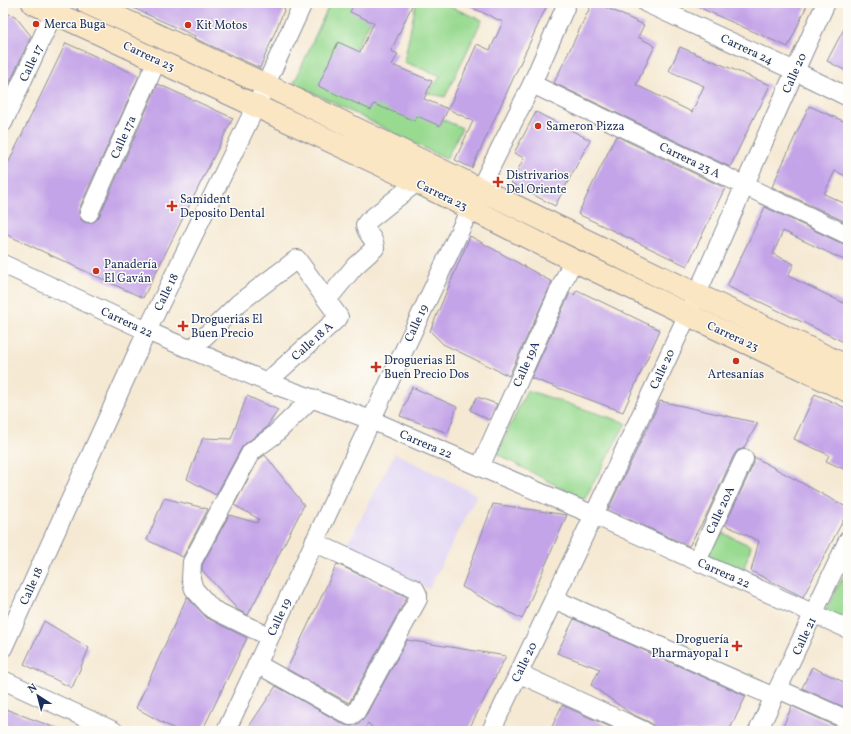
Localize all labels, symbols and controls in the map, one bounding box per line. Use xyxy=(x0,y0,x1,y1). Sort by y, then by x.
place label: Merca Buga xyxy=(44,17,106,33)
place label: Kit Motos xyxy=(196,18,247,34)
marker: Merca Buga xyxy=(31,19,41,29)
marker: Kit Motos xyxy=(183,20,193,30)
street label: Carrera 24 xyxy=(718,31,775,69)
street label: Carrera 23 xyxy=(120,38,177,76)
street label: Calle 17 xyxy=(16,42,48,85)
street label: Calle 20 xyxy=(779,51,811,96)
street label: Calle 17a xyxy=(107,113,140,161)
place label: Sameron Pizza xyxy=(546,119,624,135)
marker: Sameron Pizza xyxy=(533,121,543,131)
street label: Carrera 23 A xyxy=(656,139,723,183)
place label: Distrivarios Del Oriente xyxy=(506,168,569,198)
street label: Carrera 23 xyxy=(413,177,470,215)
marker: Distrivarios Del Oriente xyxy=(493,177,503,187)
place label: Samident Deposito Dental xyxy=(180,192,265,222)
marker: Samident Deposito Dental xyxy=(167,201,177,211)
place label: Panadería El Gaván xyxy=(104,257,157,287)
marker: Panadería El Gaván xyxy=(91,266,101,276)
street label: Calle 18 xyxy=(151,271,183,314)
street label: Calle 19 xyxy=(401,302,433,345)
street label: Carrera 22 xyxy=(98,304,155,342)
place label: Droguerias El Buen Precio xyxy=(191,312,263,342)
street label: Calle 18 A xyxy=(288,318,337,365)
street label: Carrera 23 xyxy=(704,318,761,356)
marker: Droguerias El Buen Precio xyxy=(178,321,188,331)
street label: Calle 19A xyxy=(510,339,544,390)
street label: Calle 20 xyxy=(647,347,679,392)
place label: Droguerias El Buen Precio Dos xyxy=(384,353,469,383)
marker: Artesanías xyxy=(731,356,741,366)
marker: Droguerias El Buen Precio Dos xyxy=(371,362,381,372)
place label: Artesanías xyxy=(708,367,764,383)
street label: Carrera 22 xyxy=(397,427,454,463)
street label: Calle 20A xyxy=(703,483,739,537)
street label: Carrera 22 xyxy=(695,555,752,593)
street label: Calle 18 xyxy=(17,565,47,608)
street label: Calle 19 xyxy=(264,596,296,639)
street label: Calle 21 xyxy=(789,615,821,658)
place label: Droguería Pharmayopal 1 xyxy=(651,632,729,662)
street label: Calle 20 xyxy=(508,640,541,685)
marker: Droguería Pharmayopal 1 xyxy=(732,641,742,651)
north arrow xyxy=(18,676,58,716)
text: N xyxy=(25,681,41,698)

